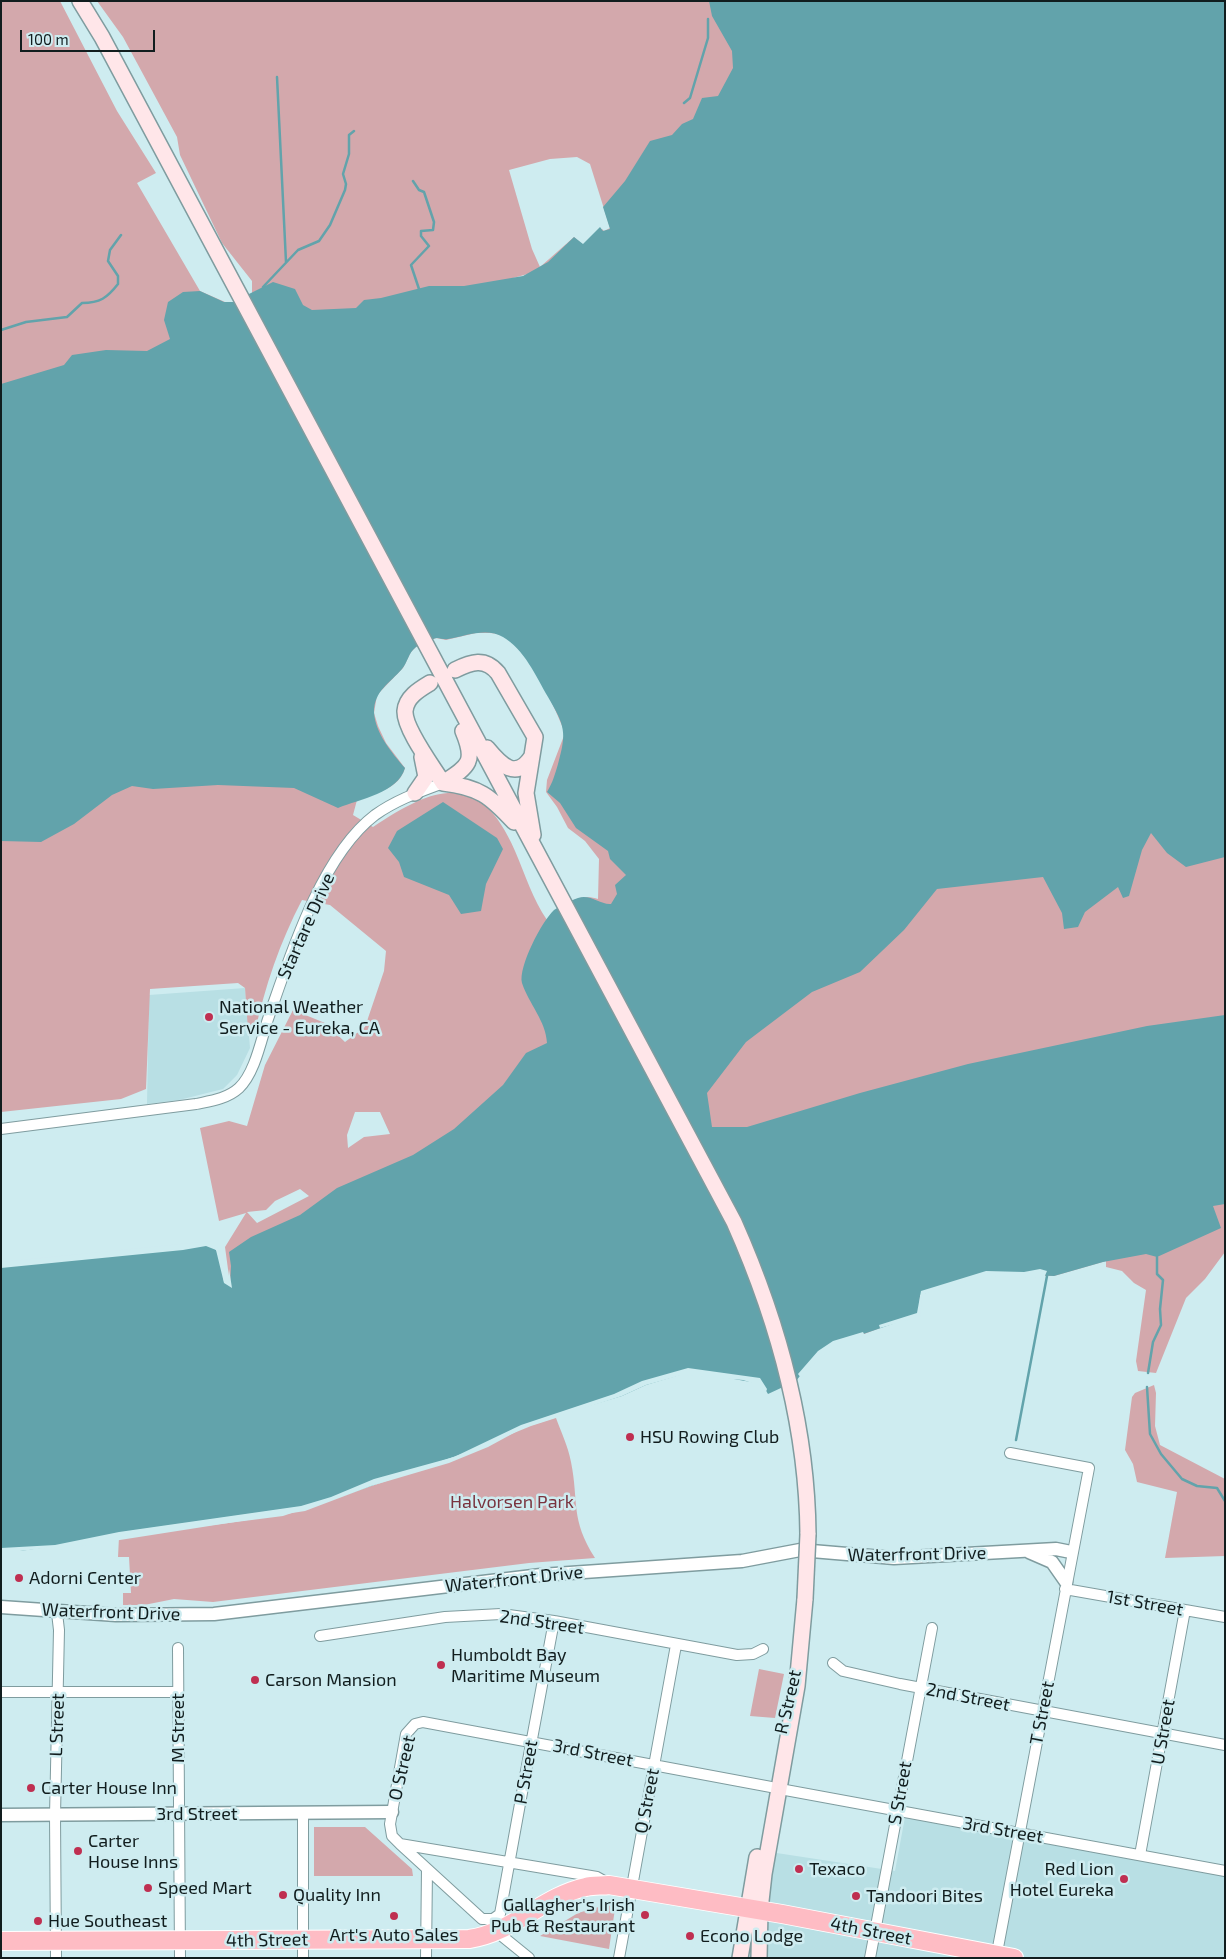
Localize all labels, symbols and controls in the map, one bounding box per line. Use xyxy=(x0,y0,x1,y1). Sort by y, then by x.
scale bar xyxy=(22,20,158,52)
text: 100 m xyxy=(28,30,69,48)
street label: Startare Drive xyxy=(273,869,339,983)
place label: National Weather Service - Eureka, CA xyxy=(219,996,380,1038)
marker: National Weather Service - Eureka, CA xyxy=(203,1011,215,1023)
place label: HSU Rowing Club xyxy=(640,1426,779,1448)
marker: HSU Rowing Club xyxy=(624,1431,636,1443)
park label: Halvorsen Park xyxy=(450,1491,574,1513)
street label: Waterfront Drive xyxy=(848,1542,986,1566)
street label: Waterfront Drive xyxy=(444,1561,584,1597)
place label: Adorni Center xyxy=(29,1567,141,1589)
marker: Adorni Center xyxy=(13,1572,25,1584)
street label: 1st Street xyxy=(1105,1586,1185,1620)
street label: Waterfront Drive xyxy=(41,1599,181,1625)
street label: 2nd Street xyxy=(498,1605,586,1639)
place label: Humboldt Bay Maritime Museum xyxy=(451,1644,600,1686)
marker: Humboldt Bay Maritime Museum xyxy=(435,1659,447,1671)
street label: R Street xyxy=(770,1668,806,1736)
place label: Carson Mansion xyxy=(265,1669,397,1691)
marker: Carson Mansion xyxy=(249,1674,261,1686)
street label: 2nd Street xyxy=(924,1678,1012,1716)
street label: T Street xyxy=(1025,1679,1059,1747)
street label: L Street xyxy=(45,1693,69,1757)
street label: M Street xyxy=(167,1693,189,1763)
street label: U Street xyxy=(1147,1698,1179,1766)
street label: O Street xyxy=(384,1733,420,1803)
street label: 3rd Street xyxy=(551,1735,635,1771)
street label: P Street xyxy=(510,1738,542,1806)
street label: S Street xyxy=(884,1760,916,1826)
street label: Q Street xyxy=(630,1767,664,1835)
place label: Carter House Inn xyxy=(41,1777,177,1799)
marker: Carter House Inn xyxy=(25,1782,37,1794)
street label: 3rd Street xyxy=(156,1803,238,1825)
street label: 3rd Street xyxy=(961,1812,1045,1848)
place label: Carter House Inns xyxy=(88,1830,178,1872)
marker: Carter House Inns xyxy=(72,1845,84,1857)
place label: Texaco xyxy=(809,1858,865,1880)
place label: Red Lion Hotel Eureka xyxy=(1010,1858,1114,1900)
marker: Texaco xyxy=(793,1863,805,1875)
marker: Red Lion Hotel Eureka xyxy=(1118,1873,1130,1885)
place label: Speed Mart xyxy=(158,1877,252,1899)
marker: Speed Mart xyxy=(142,1882,154,1894)
place label: Quality Inn xyxy=(293,1884,381,1906)
place label: Tandoori Bites xyxy=(866,1885,983,1907)
marker: Quality Inn xyxy=(277,1889,289,1901)
marker: Tandoori Bites xyxy=(850,1890,862,1902)
place label: Gallagher's Irish Pub & Restaurant xyxy=(491,1894,635,1936)
marker: Gallagher's Irish Pub & Restaurant xyxy=(639,1909,651,1921)
place label: Hue Southeast xyxy=(48,1910,167,1932)
marker: Art's Auto Sales xyxy=(388,1910,400,1922)
street label: 4th Street xyxy=(828,1913,914,1949)
marker: Hue Southeast xyxy=(32,1915,44,1927)
place label: Art's Auto Sales xyxy=(330,1924,458,1946)
place label: Econo Lodge xyxy=(700,1925,803,1947)
street label: 4th Street xyxy=(226,1928,308,1952)
marker: Econo Lodge xyxy=(684,1930,696,1942)

